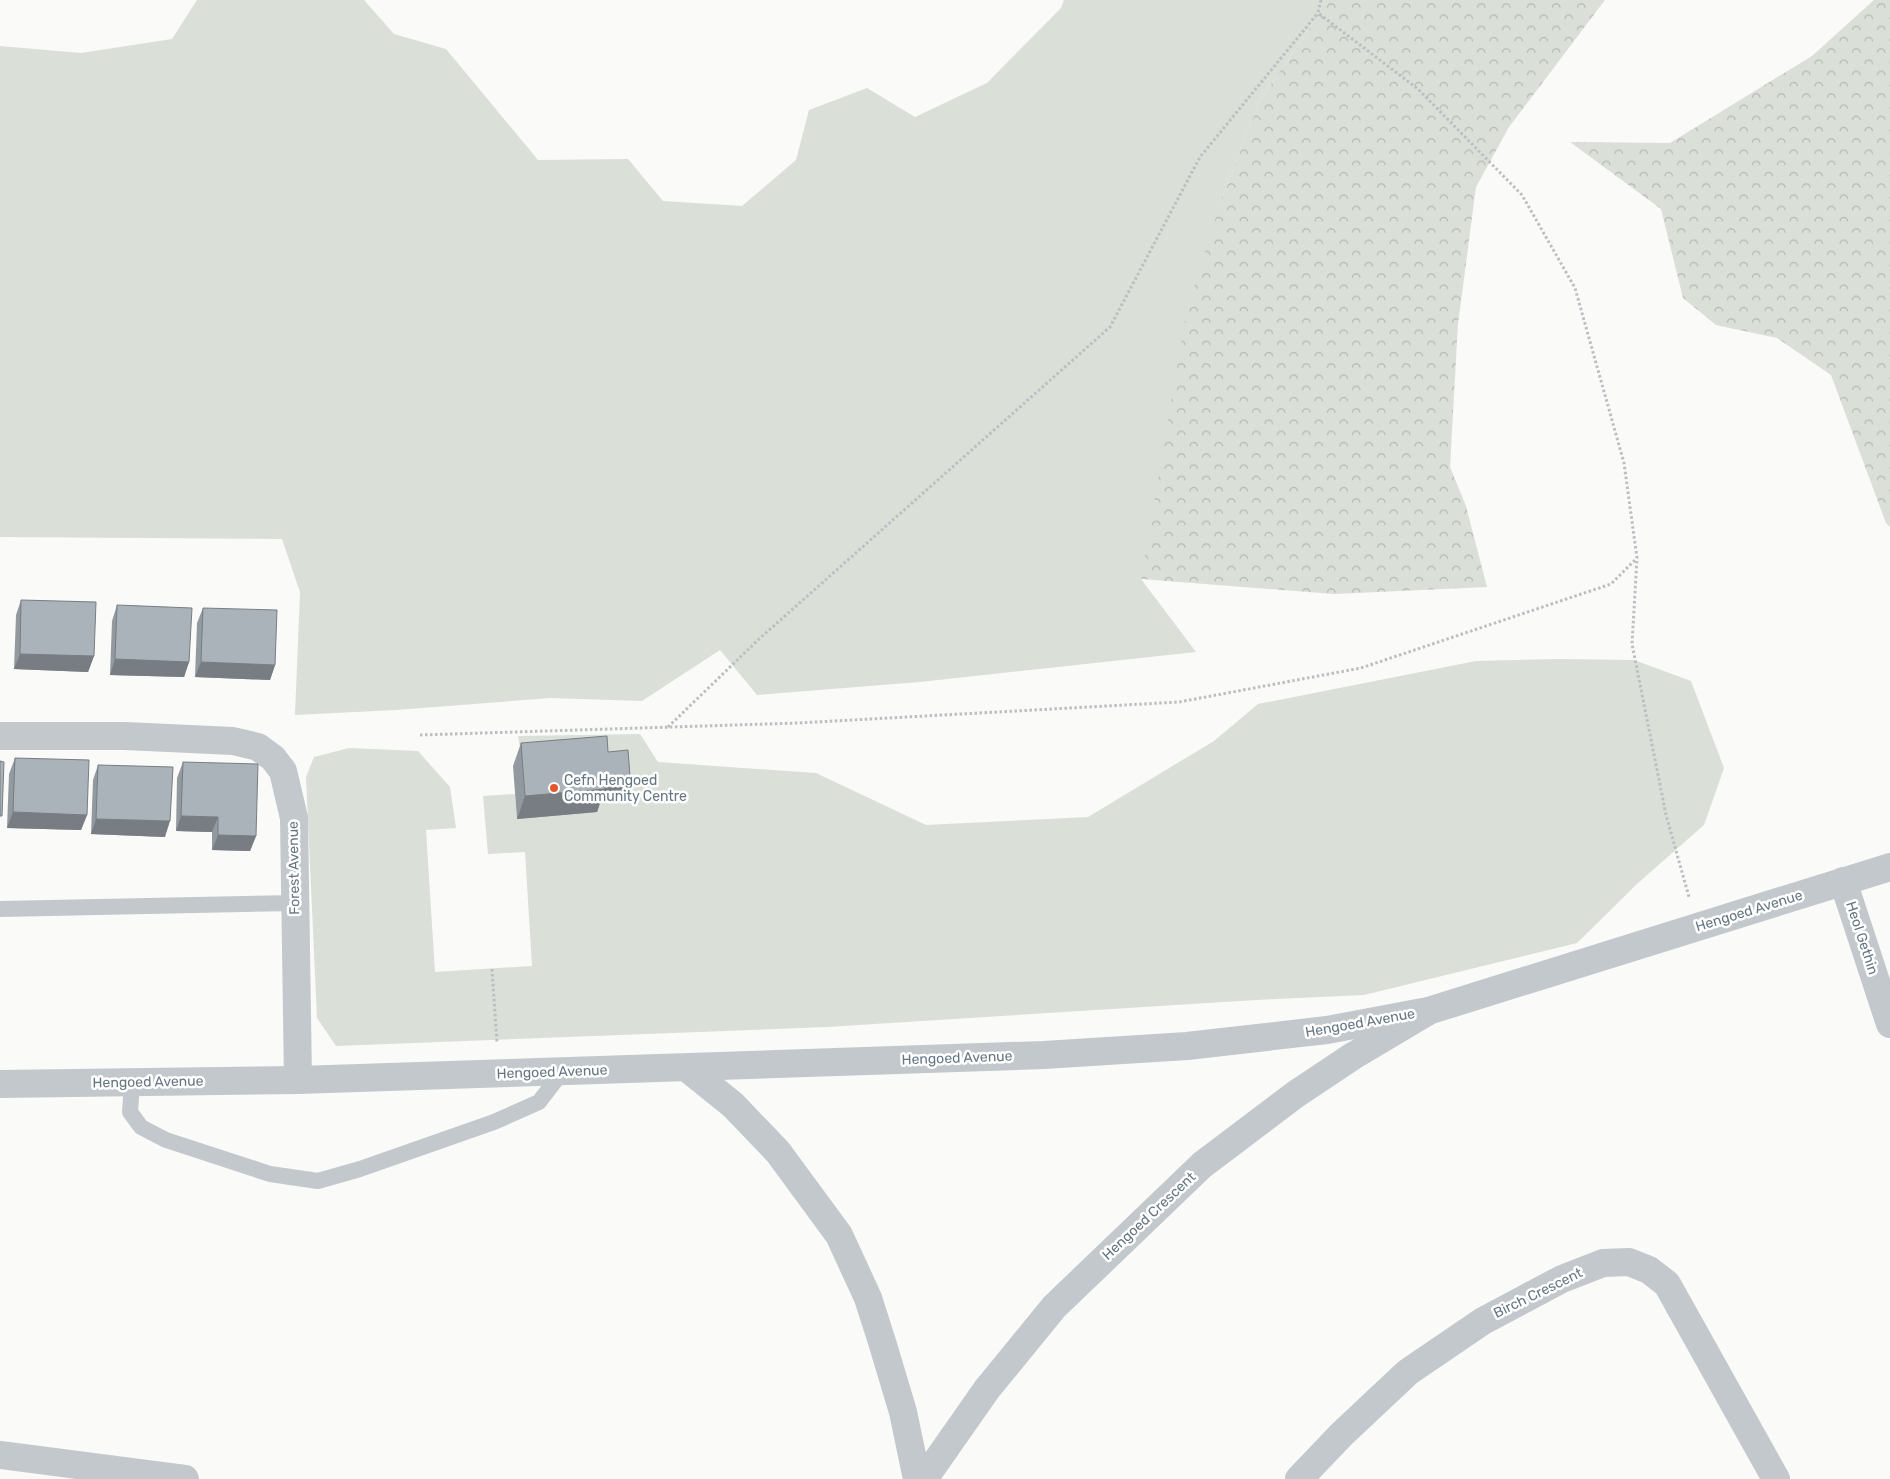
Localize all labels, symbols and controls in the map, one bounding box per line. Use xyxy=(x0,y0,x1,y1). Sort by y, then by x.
place label: Cefn Hengoed Community Centre xyxy=(564,772,687,805)
marker: Cefn Hengoed Community Centre xyxy=(548,782,560,794)
street label: Forest Avenue xyxy=(285,821,303,915)
street label: Hengoed Avenue xyxy=(1693,887,1805,935)
street label: Heol Gethin xyxy=(1842,899,1882,977)
street label: Hengoed Avenue xyxy=(1304,1005,1416,1041)
street label: Hengoed Avenue xyxy=(901,1048,1013,1068)
street label: Hengoed Avenue xyxy=(496,1062,608,1082)
street label: Hengoed Avenue xyxy=(92,1073,204,1091)
street label: Hengoed Crescent xyxy=(1099,1168,1200,1264)
street label: Birch Crescent xyxy=(1491,1264,1586,1322)

